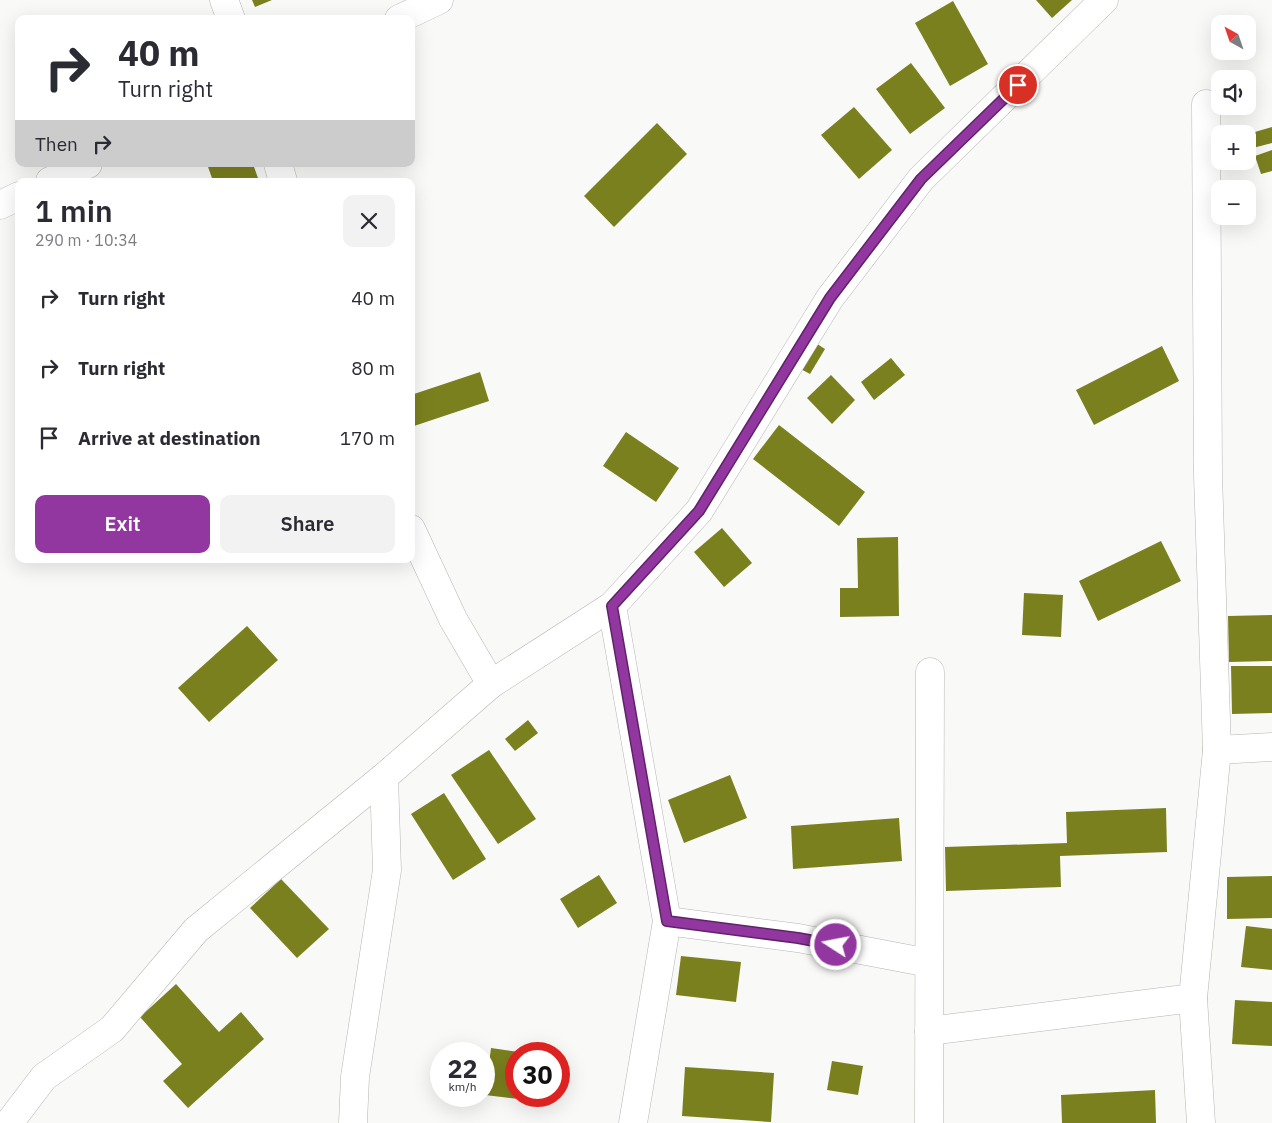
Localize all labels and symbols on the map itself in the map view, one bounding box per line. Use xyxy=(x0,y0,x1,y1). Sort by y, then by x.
north arrow xyxy=(1211,15,1256,60)
pin xyxy=(997,64,1039,106)
position arrow xyxy=(809,918,861,970)
speed limit sign: 30 xyxy=(505,1042,570,1107)

